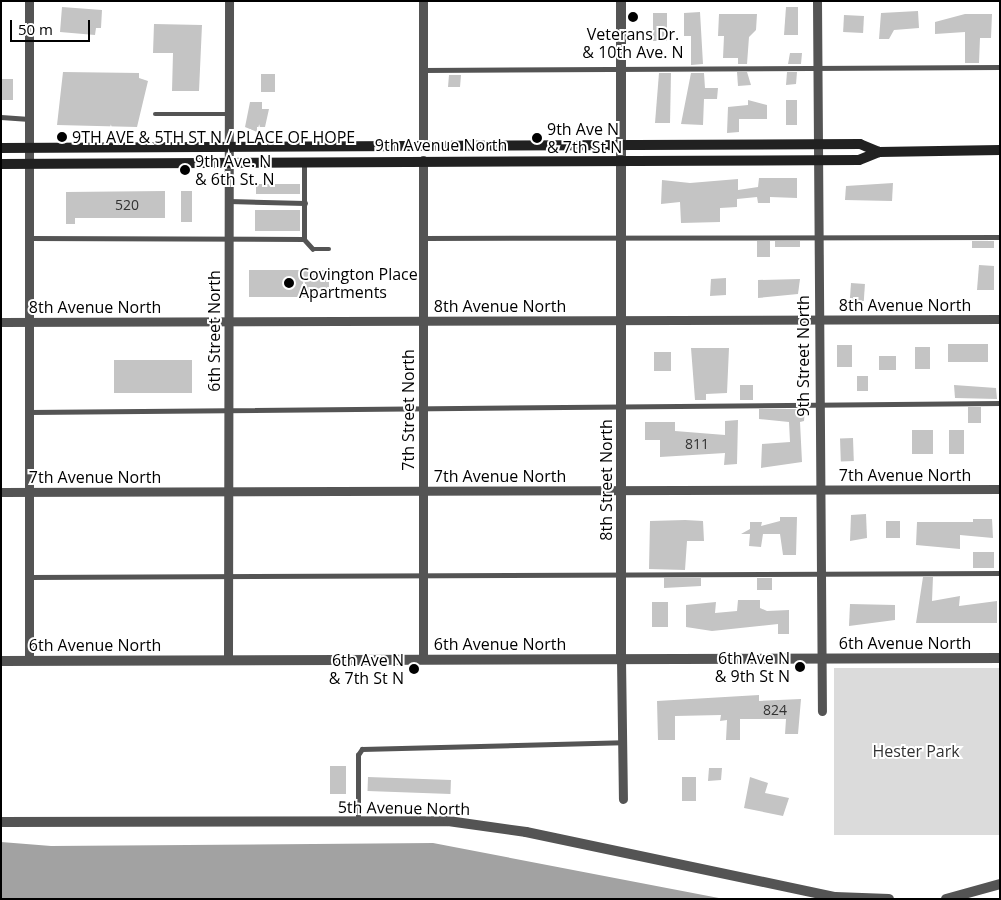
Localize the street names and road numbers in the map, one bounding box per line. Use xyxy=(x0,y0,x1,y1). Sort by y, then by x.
street label: 9th Avenue North xyxy=(375,135,507,155)
street label: 6th Street North xyxy=(204,270,224,392)
street label: 9th Street North xyxy=(793,295,813,417)
street label: 8th Avenue North xyxy=(839,295,971,315)
street label: 8th Avenue North xyxy=(434,296,566,316)
street label: 8th Avenue North xyxy=(29,297,161,317)
street label: 7th Street North xyxy=(398,349,418,471)
street label: 8th Street North xyxy=(596,419,616,541)
street label: 7th Avenue North xyxy=(839,465,971,485)
street label: 7th Avenue North xyxy=(434,466,566,486)
street label: 7th Avenue North xyxy=(29,467,161,487)
street label: 6th Avenue North xyxy=(839,633,971,653)
street label: 6th Avenue North xyxy=(434,634,566,654)
street label: 6th Avenue North xyxy=(29,635,161,655)
street label: 5th Avenue North xyxy=(338,797,470,819)

